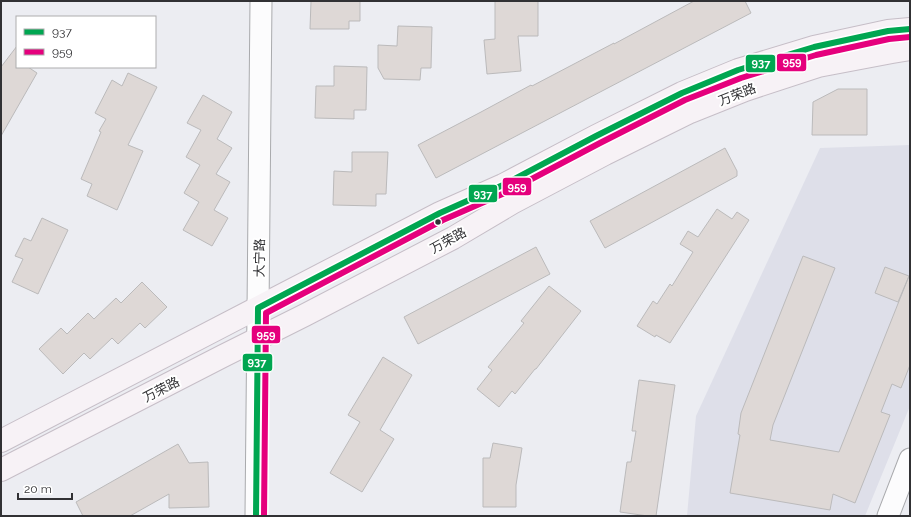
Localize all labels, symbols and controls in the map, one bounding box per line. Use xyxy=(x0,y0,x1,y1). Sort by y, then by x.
legend xyxy=(16,16,156,68)
text: 937 xyxy=(52,25,72,39)
text: 959 xyxy=(52,45,73,59)
line badge: 959 xyxy=(776,53,807,72)
line badge: 937 xyxy=(745,54,776,73)
text: 959 xyxy=(782,56,802,69)
text: 937 xyxy=(752,57,771,70)
street label: 万荣路 xyxy=(716,80,758,108)
line badge: 959 xyxy=(502,177,532,196)
text: 959 xyxy=(507,181,527,194)
line badge: 937 xyxy=(468,184,498,203)
text: 937 xyxy=(474,188,493,201)
unlabelled marker xyxy=(433,217,443,227)
street label: 万荣路 xyxy=(428,224,469,256)
street label: 大宁路 xyxy=(252,238,267,278)
line badge: 959 xyxy=(251,325,281,344)
text: 959 xyxy=(256,329,276,342)
line badge: 937 xyxy=(242,353,273,372)
text: 937 xyxy=(248,356,267,369)
street label: 万荣路 xyxy=(140,374,182,405)
scale bar xyxy=(18,475,72,501)
text: 20 m xyxy=(24,482,52,496)

